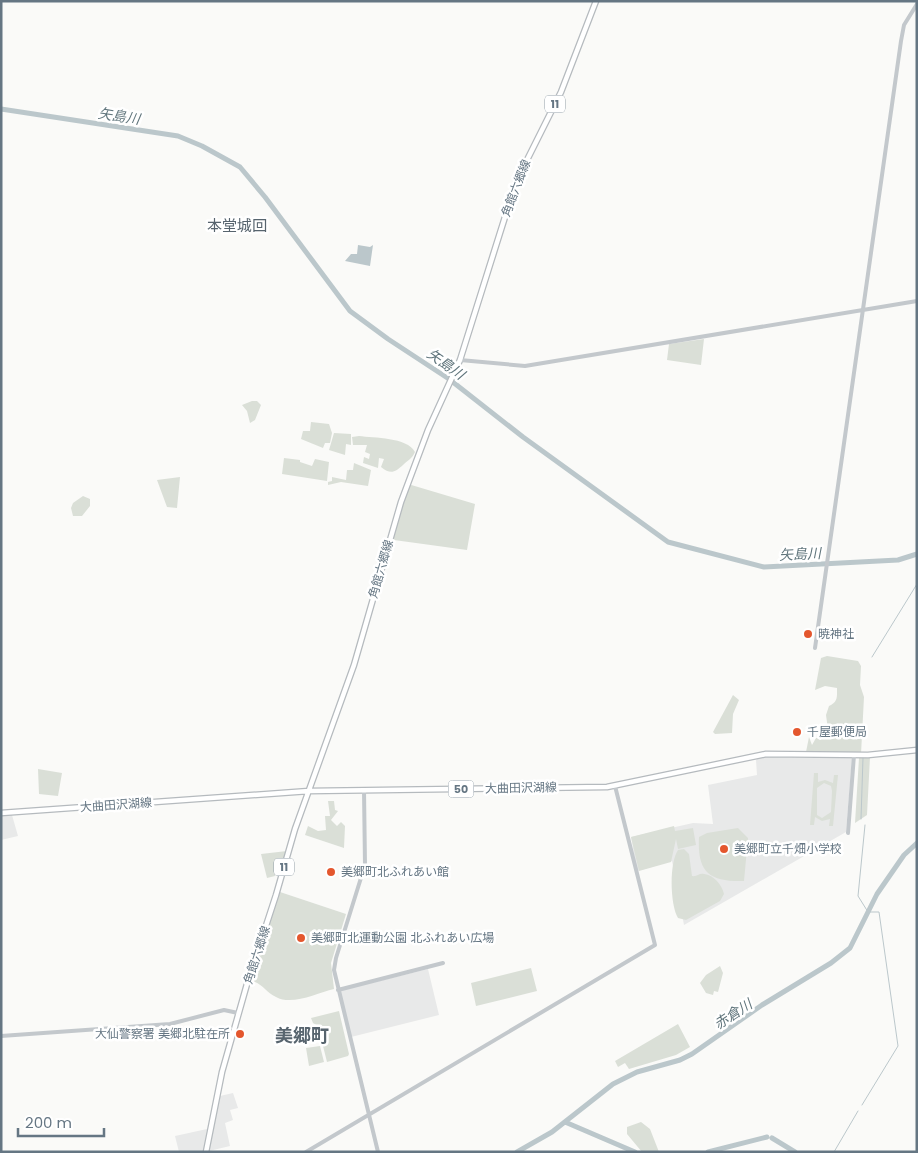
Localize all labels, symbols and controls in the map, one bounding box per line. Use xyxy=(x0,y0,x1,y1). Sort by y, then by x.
road number: 11 xyxy=(545,96,565,112)
water label: 矢島川 xyxy=(97,103,143,129)
street label: 角館六郷線 xyxy=(497,157,534,219)
district label: 本堂城回 xyxy=(207,215,267,236)
water label: 矢島川 xyxy=(423,344,471,385)
street label: 角館六郷線 xyxy=(364,538,397,600)
water label: 矢島川 xyxy=(779,543,823,565)
place label: 暁神社 xyxy=(818,625,854,642)
marker: 暁神社 xyxy=(802,628,814,640)
place label: 千屋郵便局 xyxy=(807,723,867,740)
marker: 千屋郵便局 xyxy=(791,726,803,738)
street label: 大曲田沢湖線 xyxy=(485,778,557,797)
road number: 50 xyxy=(448,781,474,798)
street label: 大曲田沢湖線 xyxy=(79,794,152,815)
place label: 美郷町立千畑小学校 xyxy=(734,840,842,857)
marker: 美郷町立千畑小学校 xyxy=(718,843,730,855)
road number: 11 xyxy=(274,859,294,876)
place label: 美郷町北ふれあい館 xyxy=(341,863,449,880)
marker: 美郷町北ふれあい館 xyxy=(325,866,337,878)
street label: 角館六郷線 xyxy=(239,924,274,986)
place label: 美郷町北運動公園 北ふれあい広場 xyxy=(311,929,494,946)
marker: 美郷町北運動公園 北ふれあい広場 xyxy=(295,932,307,944)
water label: 赤倉川 xyxy=(710,993,758,1034)
district label: 美郷町 xyxy=(275,1023,329,1048)
place label: 大仙警察署 美郷北駐在所 xyxy=(95,1025,230,1042)
marker: 大仙警察署 美郷北駐在所 xyxy=(234,1028,246,1040)
scale bar xyxy=(18,1106,104,1138)
text: 200 m xyxy=(25,1112,72,1133)

